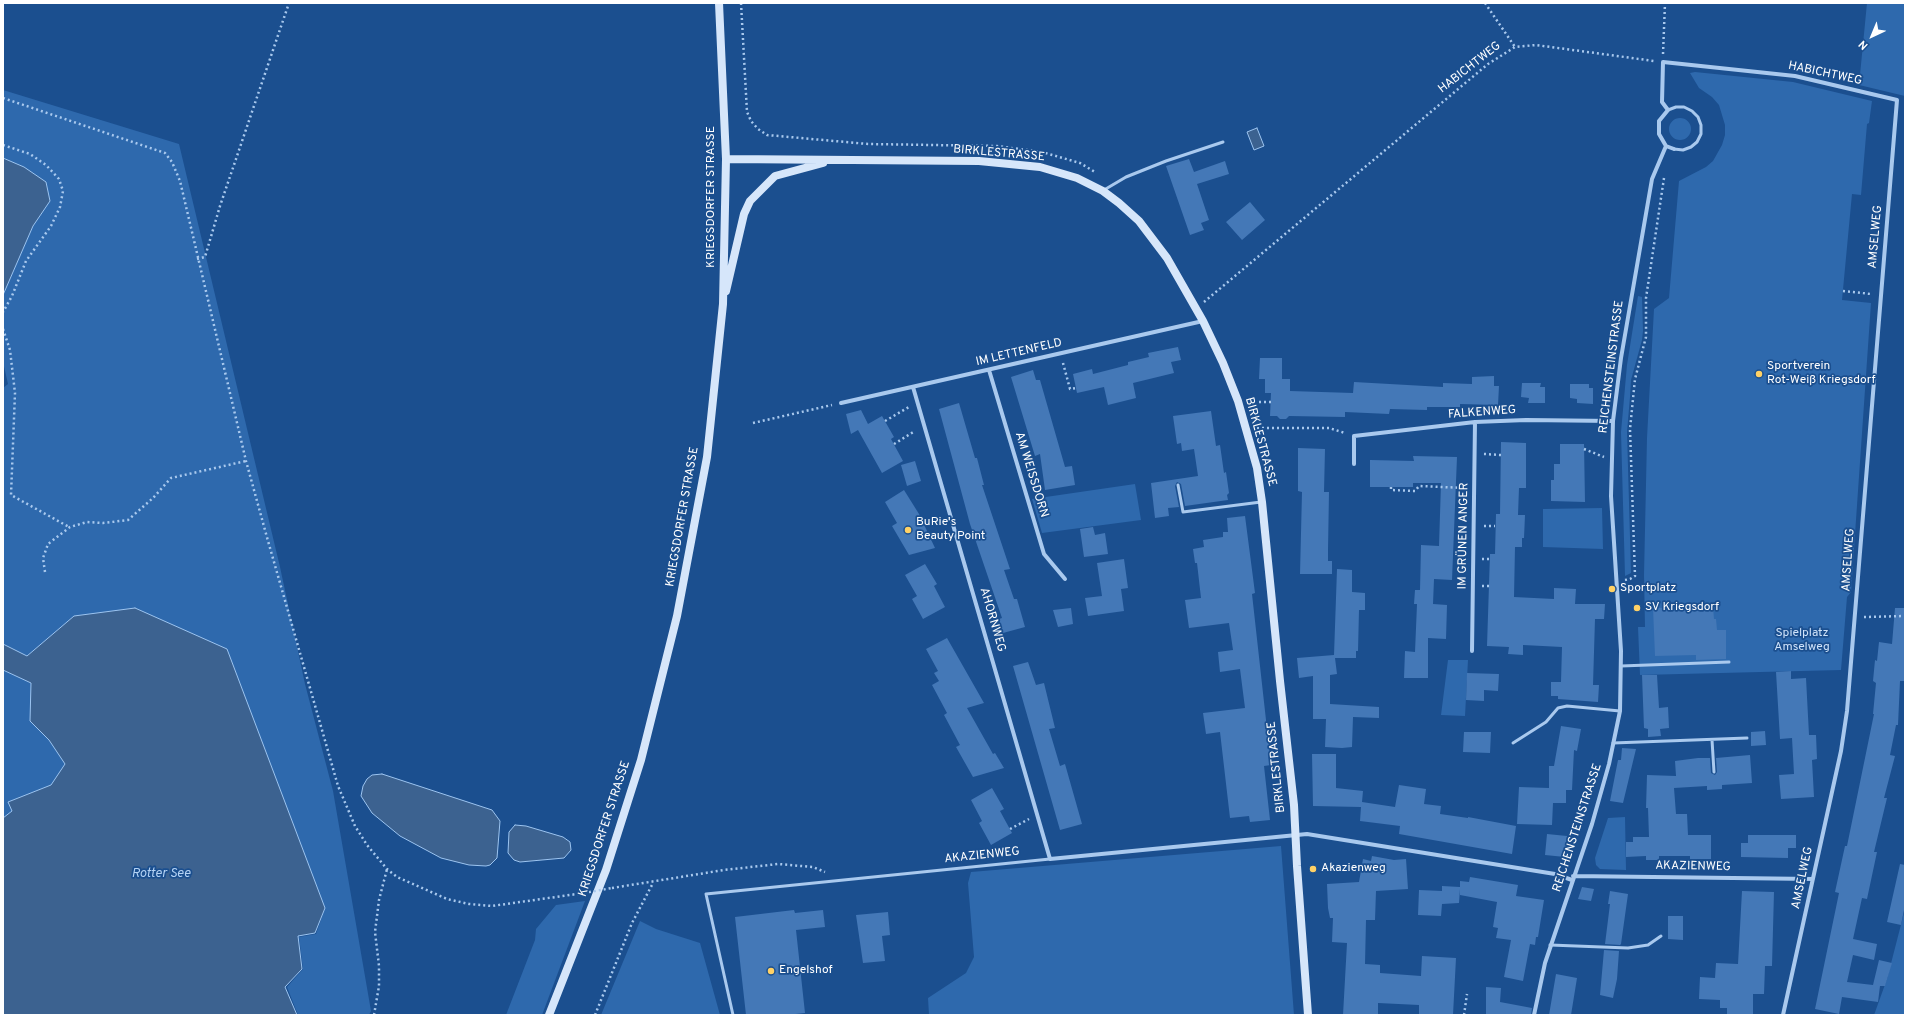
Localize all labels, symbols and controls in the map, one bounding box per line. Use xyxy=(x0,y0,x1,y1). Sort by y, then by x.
north arrow xyxy=(1852,16,1892,56)
text: N xyxy=(1856,37,1871,52)
street label: HABICHTWEG xyxy=(1436,39,1504,97)
street label: HABICHTWEG xyxy=(1787,59,1863,89)
street label: KRIEGSDORFER STRASSE xyxy=(705,126,719,268)
street label: BIRKLESTRASSE xyxy=(953,143,1045,165)
street label: AMSELWEG xyxy=(1866,205,1886,269)
street label: REICHENSTEINSTRASSE xyxy=(1597,300,1627,434)
street label: IM LETTENFELD xyxy=(974,336,1064,370)
place label: Sportverein Rot-Weiß Kriegsdorf xyxy=(1767,360,1875,388)
marker: Sportverein Rot-Weiß Kriegsdorf xyxy=(1754,369,1764,379)
street label: BIRKLESTRASSE xyxy=(1241,396,1279,488)
street label: FALKENWEG xyxy=(1447,403,1517,423)
street label: AM WEISSDORN xyxy=(1011,431,1051,519)
street label: KRIEGSDORFER STRASSE xyxy=(664,446,702,588)
street label: IM GRÜNEN ANGER xyxy=(1456,482,1472,590)
place label: BuRie's Beauty Point xyxy=(916,516,985,544)
marker: BuRie's Beauty Point xyxy=(903,525,913,535)
street label: AMSELWEG xyxy=(1840,528,1858,592)
place label: Sportplatz xyxy=(1620,582,1676,596)
marker: Sportplatz xyxy=(1607,584,1617,594)
street label: AHORNWEG xyxy=(976,586,1008,654)
place label: SV Kriegsdorf xyxy=(1645,601,1719,615)
marker: SV Kriegsdorf xyxy=(1632,603,1642,613)
park label: Spielplatz Amselweg xyxy=(1774,627,1830,655)
street label: BIRKLESTRASSE xyxy=(1265,721,1289,813)
street label: KRIEGSDORFER STRASSE xyxy=(576,759,634,899)
street label: REICHENSTEINSTRASSE xyxy=(1550,762,1606,894)
street label: AKAZIENWEG xyxy=(944,845,1020,867)
street label: AMSELWEG xyxy=(1789,846,1817,910)
street label: AKAZIENWEG xyxy=(1655,859,1731,875)
place label: Akazienweg xyxy=(1321,862,1386,876)
marker: Akazienweg xyxy=(1308,864,1318,874)
water label: Rotter See xyxy=(132,866,190,882)
place label: Engelshof xyxy=(779,964,833,978)
marker: Engelshof xyxy=(766,966,776,976)

